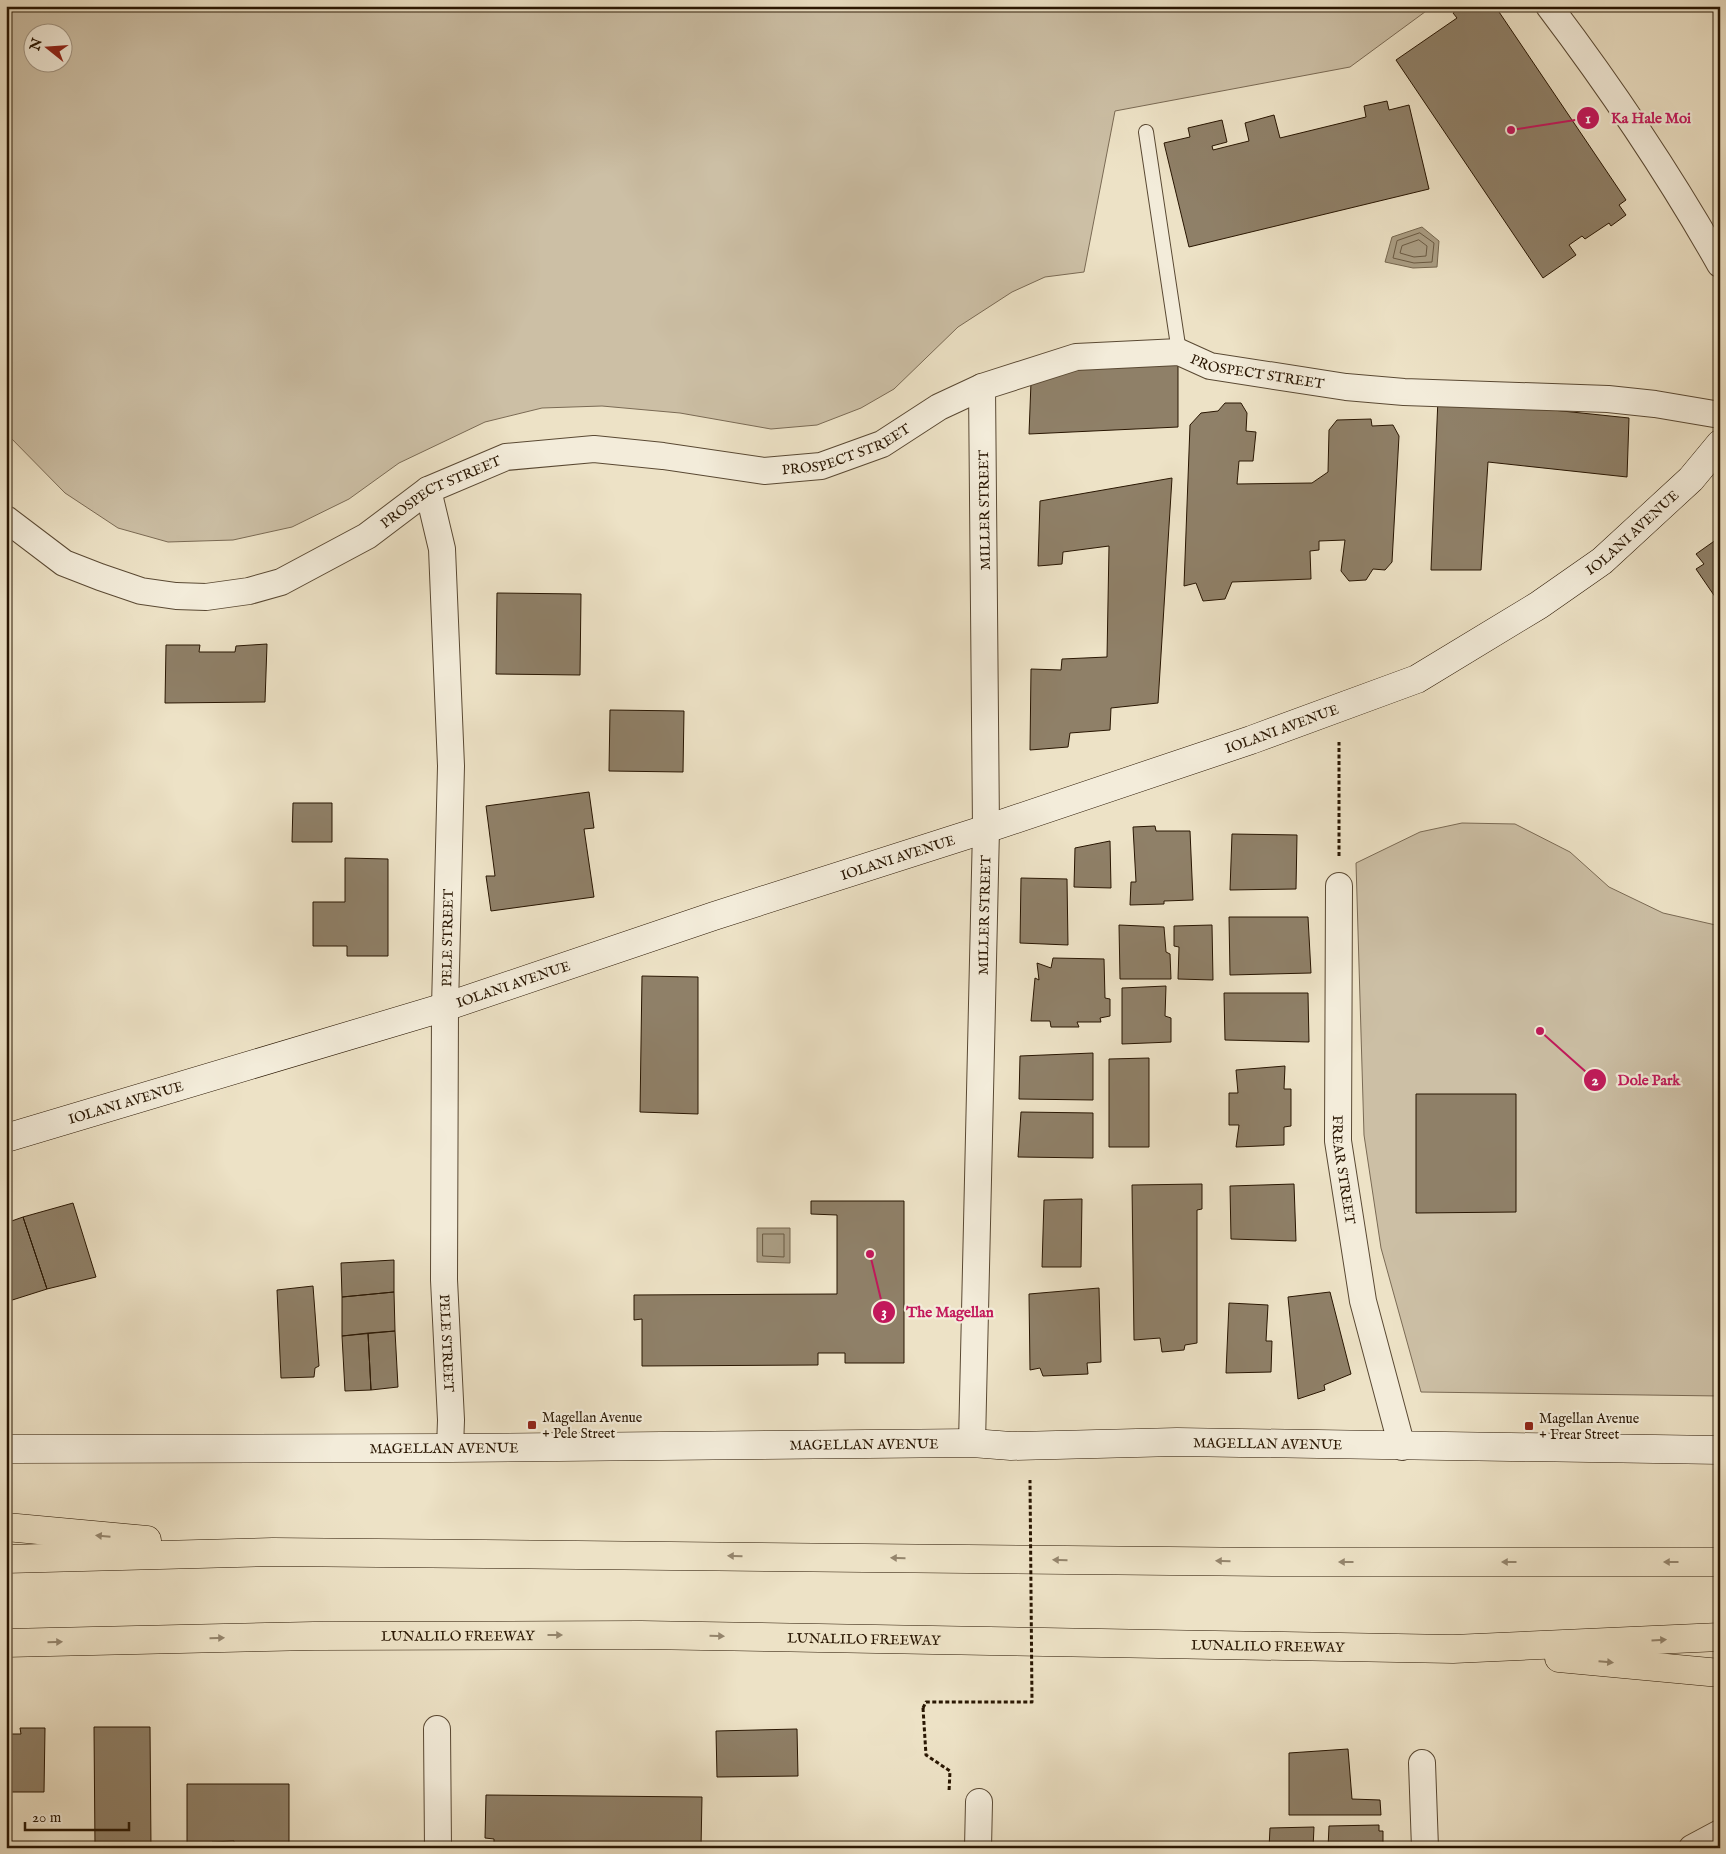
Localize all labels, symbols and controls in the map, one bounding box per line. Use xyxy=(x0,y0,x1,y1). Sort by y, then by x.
north arrow xyxy=(22,22,72,72)
text: N xyxy=(26,36,47,54)
callout: Ka Hale Moi xyxy=(1576,103,1701,133)
text: 1 xyxy=(1585,109,1591,128)
text: Ka Hale Moi xyxy=(1611,109,1691,128)
street label: PROSPECT STREET xyxy=(1187,350,1326,394)
street label: PROSPECT STREET xyxy=(781,420,915,479)
street label: MILLER STREET xyxy=(975,449,995,570)
street label: PROSPECT STREET xyxy=(377,452,505,533)
street label: IOLANI AVENUE xyxy=(1582,486,1683,580)
street label: IOLANI AVENUE xyxy=(1223,700,1342,758)
street label: IOLANI AVENUE xyxy=(838,831,958,885)
street label: MILLER STREET xyxy=(975,854,995,975)
street label: PELE STREET xyxy=(438,888,458,987)
street label: IOLANI AVENUE xyxy=(454,957,573,1013)
callout: Dole Park xyxy=(1583,1065,1691,1095)
text: 2 xyxy=(1591,1071,1599,1090)
text: Dole Park xyxy=(1618,1071,1681,1090)
street label: IOLANI AVENUE xyxy=(66,1077,186,1129)
street label: FREAR STREET xyxy=(1328,1115,1359,1226)
street label: PELE STREET xyxy=(435,1294,458,1393)
callout: The Magellan xyxy=(871,1297,1004,1327)
text: 3 xyxy=(881,1303,887,1322)
text: The Magellan xyxy=(905,1303,994,1322)
place label: Magellan Avenue + Pele Street xyxy=(542,1409,643,1443)
place label: Magellan Avenue + Frear Street xyxy=(1539,1410,1640,1444)
marker: Magellan Avenue + Pele Street xyxy=(526,1419,538,1431)
marker: Magellan Avenue + Frear Street xyxy=(1523,1420,1535,1432)
street label: MAGELLAN AVENUE xyxy=(1193,1434,1343,1454)
street label: MAGELLAN AVENUE xyxy=(789,1435,939,1455)
street label: MAGELLAN AVENUE xyxy=(369,1439,519,1458)
one-way arrow xyxy=(95,1531,111,1539)
one-way arrow xyxy=(727,1552,743,1560)
one-way arrow xyxy=(890,1554,906,1562)
one-way arrow xyxy=(1052,1555,1068,1563)
one-way arrow xyxy=(1215,1557,1231,1565)
one-way arrow xyxy=(1338,1558,1354,1566)
one-way arrow xyxy=(1500,1558,1516,1566)
one-way arrow xyxy=(1663,1558,1679,1566)
street label: LUNALILO FREEWAY xyxy=(381,1627,536,1646)
street label: LUNALILO FREEWAY xyxy=(787,1630,942,1650)
one-way arrow xyxy=(547,1631,563,1639)
one-way arrow xyxy=(710,1632,726,1640)
one-way arrow xyxy=(210,1634,226,1642)
one-way arrow xyxy=(1651,1635,1667,1643)
street label: LUNALILO FREEWAY xyxy=(1191,1636,1346,1657)
one-way arrow xyxy=(47,1638,63,1646)
one-way arrow xyxy=(1598,1659,1614,1667)
scale bar xyxy=(25,1799,129,1831)
text: 20 m xyxy=(32,1808,62,1827)

